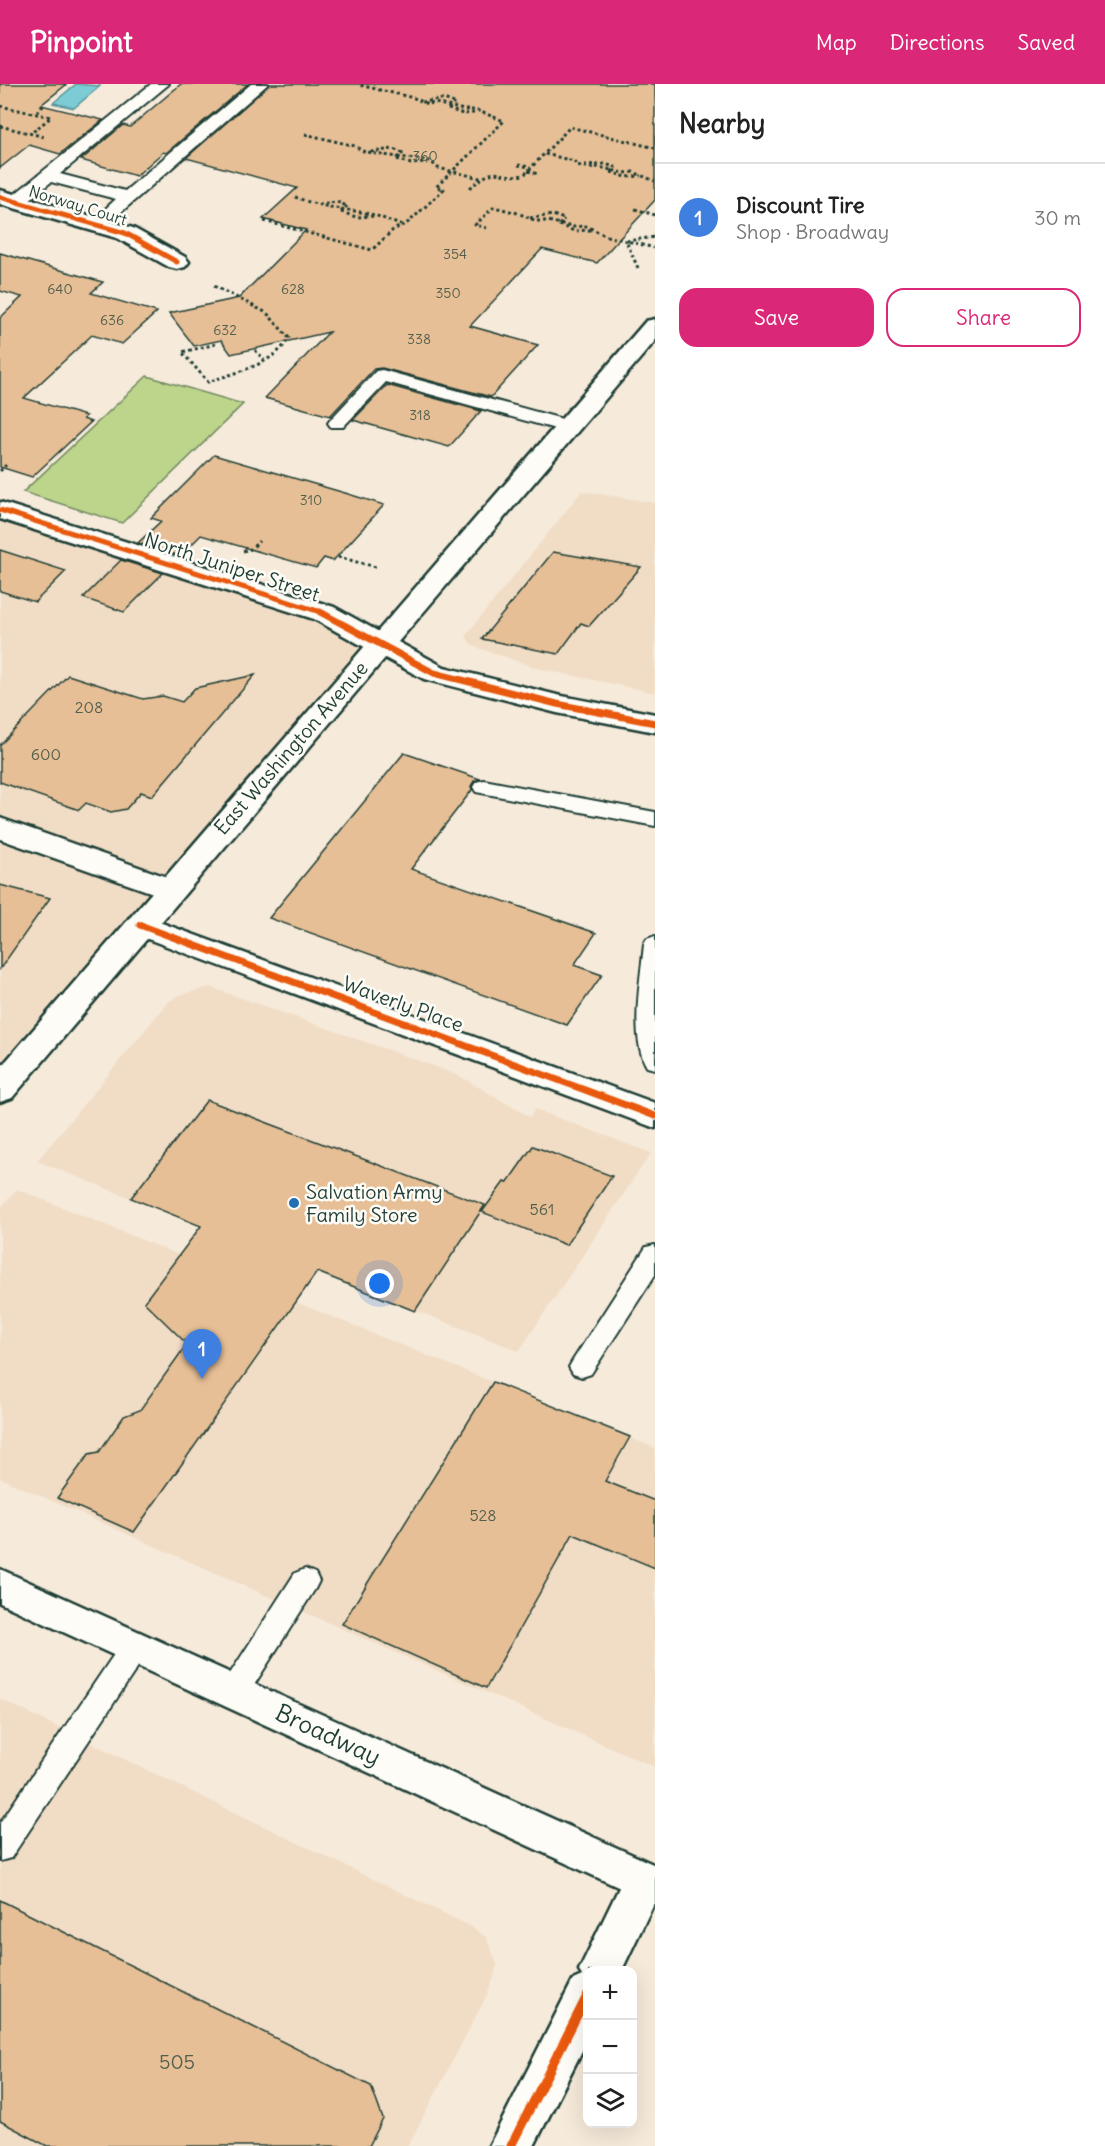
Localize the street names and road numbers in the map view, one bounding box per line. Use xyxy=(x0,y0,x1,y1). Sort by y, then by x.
street label: Norway Court xyxy=(26,181,130,230)
street label: North Juniper Street xyxy=(142,526,323,607)
street label: East Washington Avenue xyxy=(208,656,373,840)
street label: Waverly Place xyxy=(339,970,467,1037)
street label: Broadway xyxy=(271,1697,386,1771)

